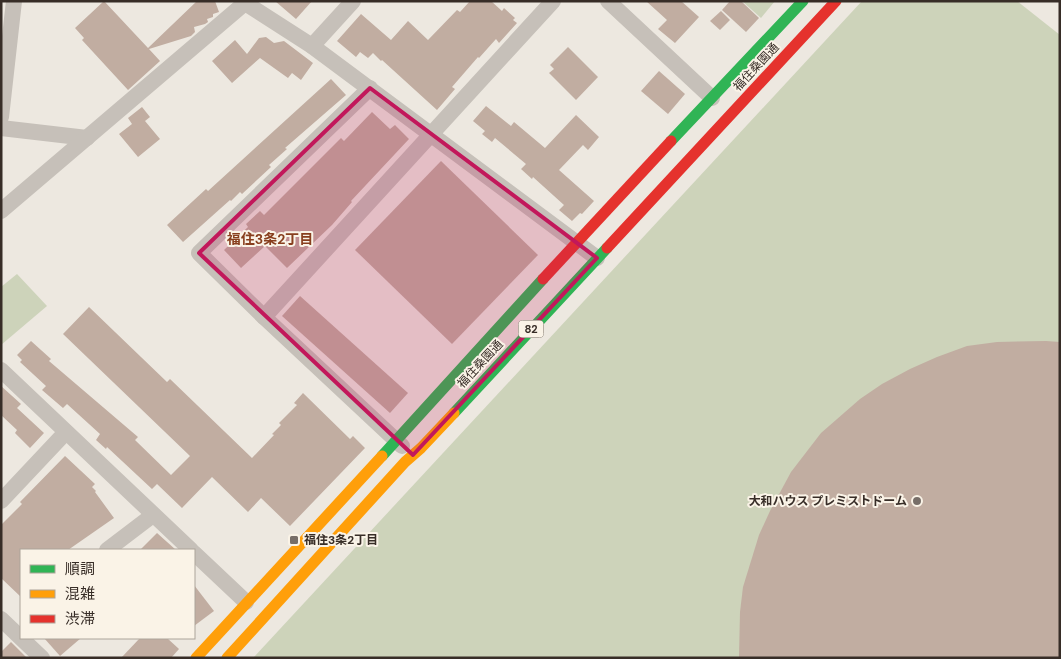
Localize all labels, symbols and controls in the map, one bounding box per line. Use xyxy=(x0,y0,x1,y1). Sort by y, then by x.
street label: 福住桑園通 xyxy=(730,40,782,94)
district label: 福住3条2丁目 xyxy=(227,230,313,248)
road number: 82 xyxy=(518,320,544,338)
street label: 福住桑園通 xyxy=(454,337,506,391)
place label: 大和ハウス プレミストドーム xyxy=(749,493,907,509)
marker: 大和ハウス プレミストドーム xyxy=(911,495,923,507)
place label: 福住3条2丁目 xyxy=(304,532,378,548)
marker: 福住3条2丁目 xyxy=(288,534,300,546)
legend xyxy=(20,549,195,639)
text: 順調 xyxy=(65,559,95,579)
text: 混雑 xyxy=(65,584,95,604)
text: 渋滞 xyxy=(65,609,95,629)

